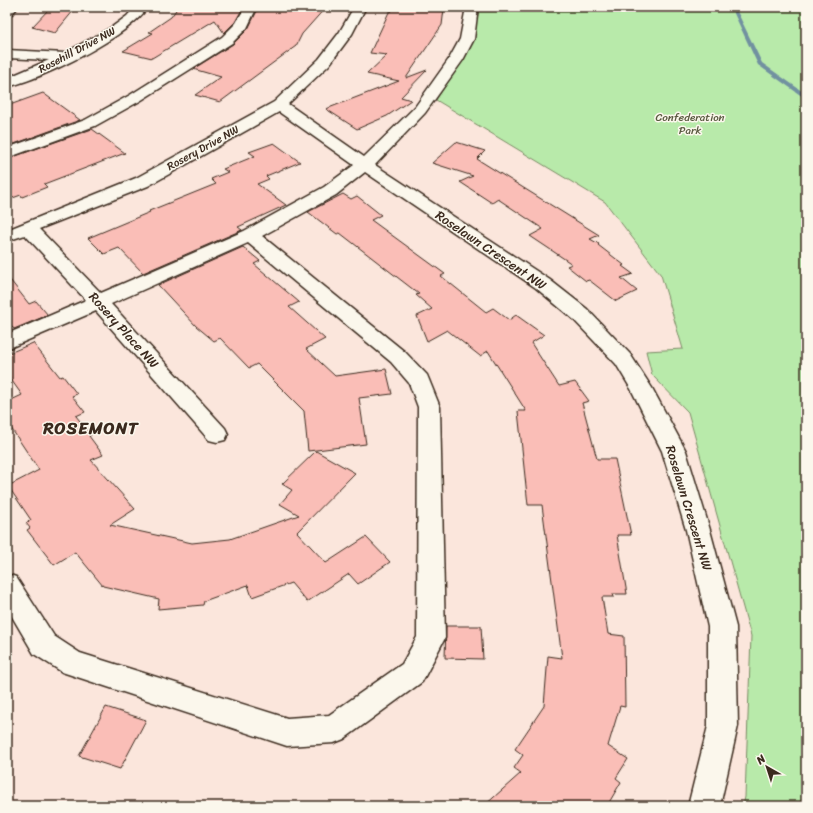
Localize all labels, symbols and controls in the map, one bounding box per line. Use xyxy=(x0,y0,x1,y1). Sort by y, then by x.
street label: Rosehill Drive NW xyxy=(35,22,119,78)
park label: Confederation Park xyxy=(655,108,725,140)
street label: Rosery Drive NW xyxy=(163,120,243,176)
street label: Roselawn Crescent NW xyxy=(431,204,552,296)
street label: Rosery Place NW xyxy=(83,286,165,374)
district label: ROSEMONT xyxy=(42,413,139,443)
street label: Roselawn Crescent NW xyxy=(659,442,719,574)
north arrow xyxy=(747,747,787,787)
text: N xyxy=(751,750,770,770)

